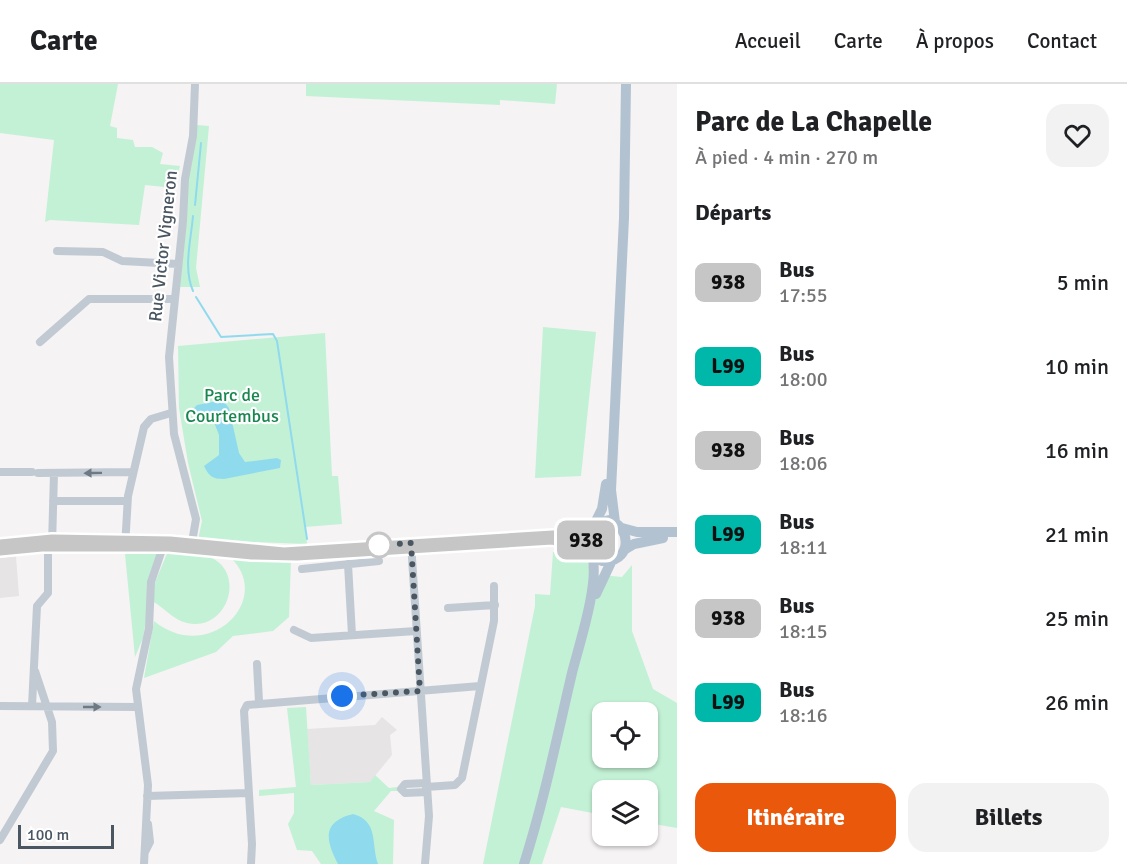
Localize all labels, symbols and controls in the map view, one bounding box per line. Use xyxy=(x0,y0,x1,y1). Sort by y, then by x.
text: Carte xyxy=(30,24,98,58)
text: Accueil xyxy=(735,28,801,54)
text: Carte xyxy=(834,28,883,54)
text: À propos xyxy=(916,28,994,54)
text: Contact xyxy=(1027,28,1097,54)
button: heart xyxy=(1046,104,1109,167)
text: Parc de La Chapelle xyxy=(695,105,932,139)
text: À pied · 4 min · 270 m xyxy=(695,145,878,170)
street label: Rue Victor Vigneron xyxy=(144,169,182,323)
text: Départs xyxy=(695,199,771,226)
text: Bus xyxy=(779,256,814,283)
text: 938 xyxy=(711,269,745,295)
text: 5 min xyxy=(1057,269,1109,296)
text: 17:55 xyxy=(779,283,828,308)
text: Bus xyxy=(779,340,814,367)
text: L99 xyxy=(711,353,745,379)
text: 10 min xyxy=(1045,353,1109,380)
text: 18:00 xyxy=(779,367,828,392)
park label: Parc de Courtembus xyxy=(185,384,279,427)
text: Bus xyxy=(779,424,814,451)
text: 938 xyxy=(711,437,745,463)
text: 16 min xyxy=(1045,437,1109,464)
text: 18:06 xyxy=(779,451,828,476)
one-way arrow xyxy=(84,468,103,478)
text: Bus xyxy=(779,508,814,535)
line badge: 938 xyxy=(552,520,620,560)
text: L99 xyxy=(711,521,745,547)
text: 21 min xyxy=(1045,521,1109,548)
text: 938 xyxy=(569,527,603,553)
unlabelled marker xyxy=(366,532,392,558)
text: 18:11 xyxy=(779,535,828,560)
text: Bus xyxy=(779,592,814,619)
text: 938 xyxy=(711,605,745,631)
text: 25 min xyxy=(1045,605,1109,632)
text: 18:15 xyxy=(779,619,828,644)
text: Bus xyxy=(779,676,814,703)
your location xyxy=(327,681,357,711)
text: L99 xyxy=(711,689,745,715)
text: 26 min xyxy=(1045,689,1109,716)
one-way arrow xyxy=(83,702,102,712)
map controls xyxy=(592,702,658,846)
button: locate xyxy=(592,702,658,768)
text: 18:16 xyxy=(779,703,828,728)
button: layers xyxy=(592,780,658,846)
button: Itinéraire xyxy=(695,783,896,852)
button: Billets xyxy=(908,783,1109,852)
scale bar xyxy=(18,822,114,850)
text: 100 m xyxy=(27,825,69,845)

